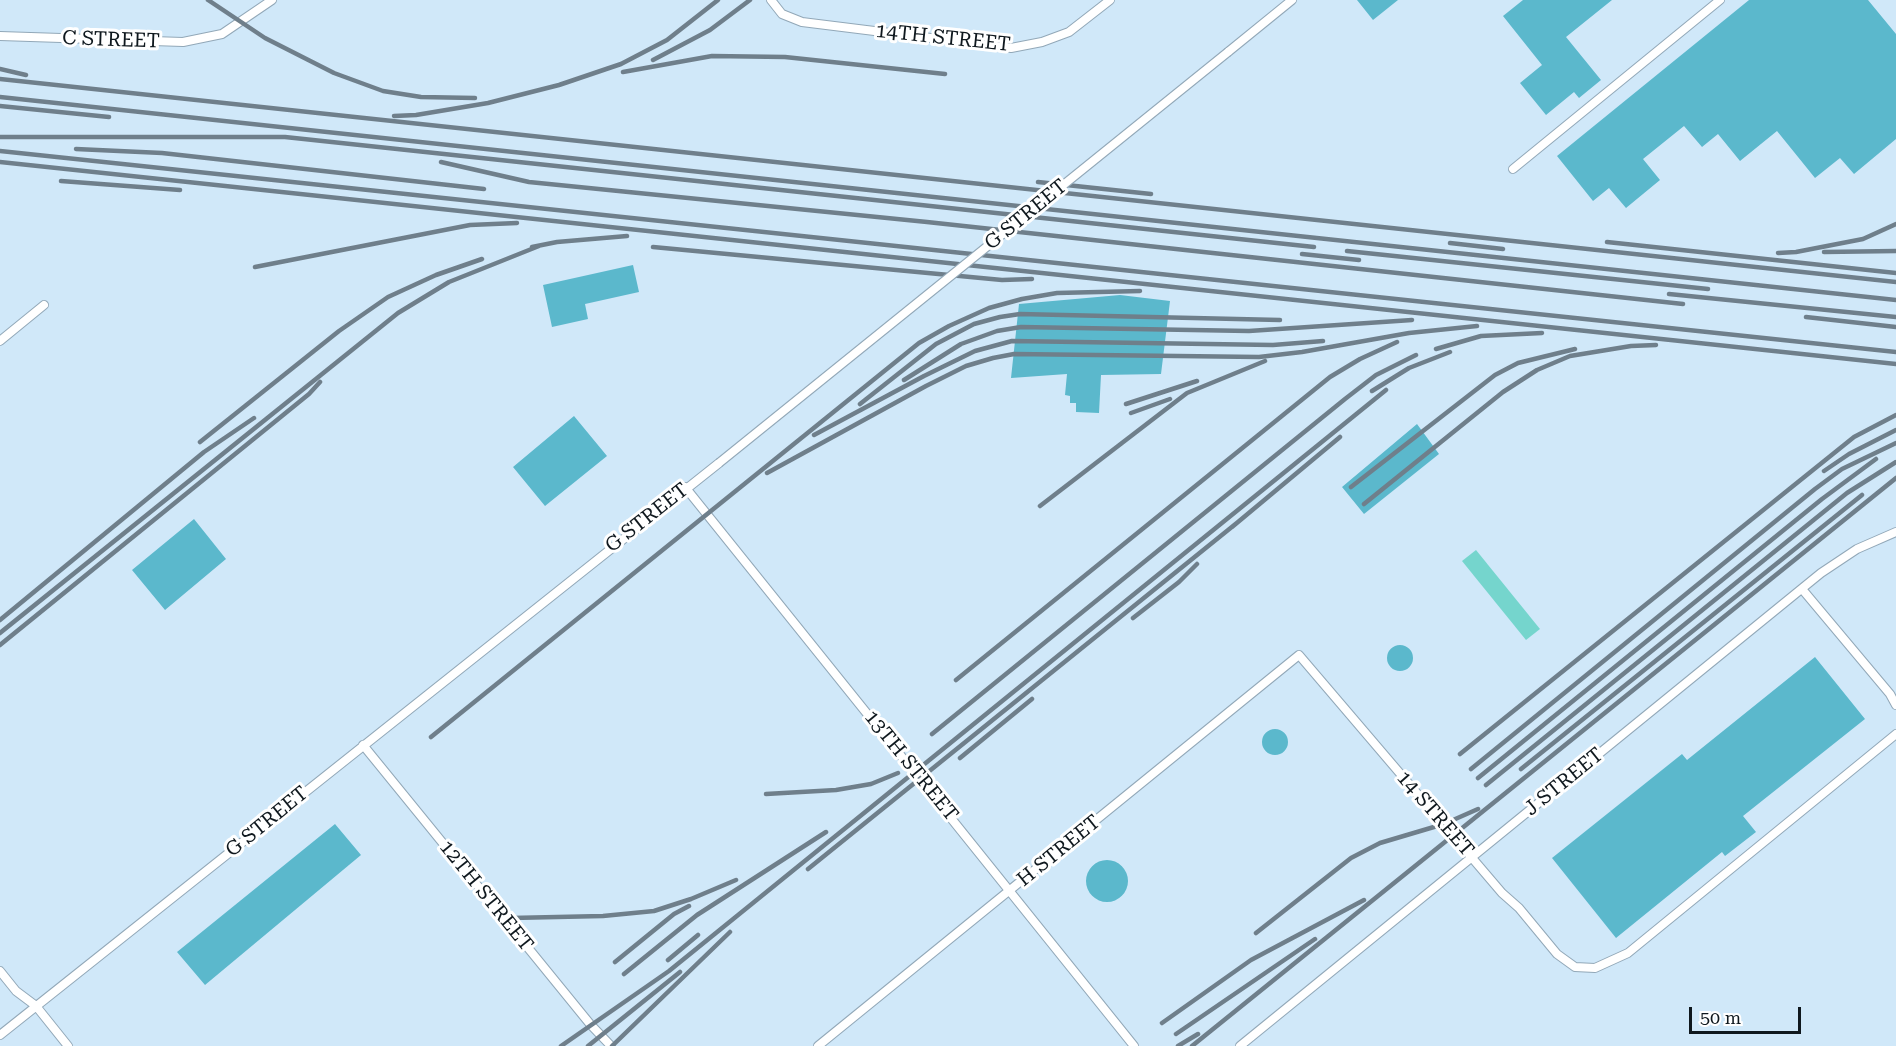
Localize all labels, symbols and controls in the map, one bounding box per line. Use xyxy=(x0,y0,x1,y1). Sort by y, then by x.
street label: 14TH STREET xyxy=(874,19,1012,57)
street label: C STREET xyxy=(62,26,160,54)
street label: G STREET xyxy=(980,175,1072,255)
street label: G STREET xyxy=(601,478,693,558)
street label: 13TH STREET xyxy=(859,706,963,826)
street label: J STREET xyxy=(1520,743,1608,821)
street label: 14 STREET xyxy=(1391,766,1479,862)
street label: G STREET xyxy=(221,782,313,862)
street label: H STREET xyxy=(1013,810,1105,892)
street label: 12TH STREET xyxy=(434,836,538,956)
scale bar xyxy=(1692,995,1804,1033)
text: 50 m xyxy=(1700,1007,1741,1028)

